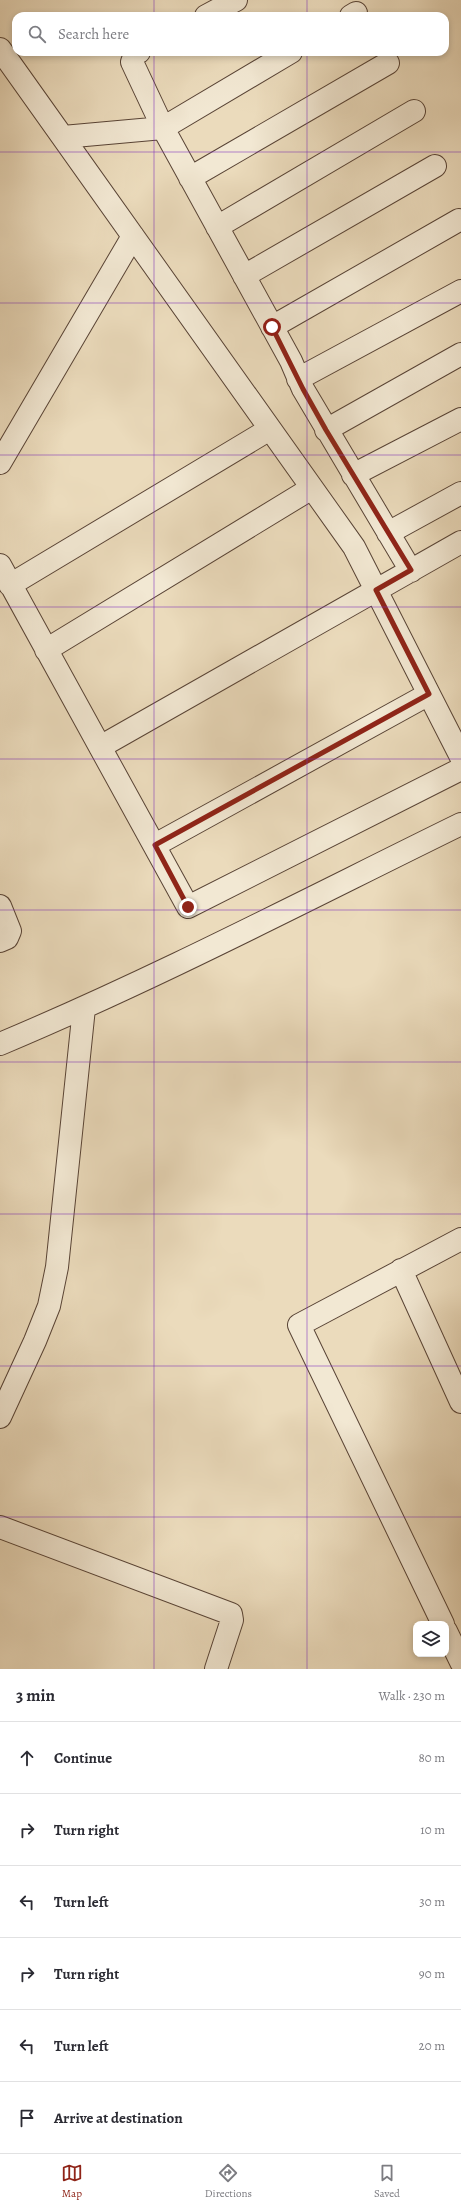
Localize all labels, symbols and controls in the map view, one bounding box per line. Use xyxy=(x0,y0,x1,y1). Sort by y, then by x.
search box xyxy=(12,12,449,56)
icon: search xyxy=(26,23,48,45)
text: Search here xyxy=(58,24,129,44)
route start xyxy=(263,318,281,336)
route end xyxy=(179,898,197,916)
map controls xyxy=(413,1621,449,1657)
button: layers xyxy=(413,1621,449,1657)
text: 3 min xyxy=(16,1684,55,1707)
text: Walk · 230 m xyxy=(379,1687,445,1704)
icon: ahead xyxy=(16,1747,38,1769)
text: Continue xyxy=(54,1748,112,1768)
text: 80 m xyxy=(418,1749,445,1766)
icon: right xyxy=(16,1819,38,1841)
text: Turn right xyxy=(54,1820,119,1840)
text: 10 m xyxy=(420,1821,445,1838)
icon: left xyxy=(16,1891,38,1913)
text: Turn left xyxy=(54,1892,109,1912)
text: 30 m xyxy=(419,1893,445,1910)
icon: right xyxy=(16,1963,38,1985)
text: Turn right xyxy=(54,1964,119,1984)
text: 90 m xyxy=(419,1965,445,1982)
icon: left xyxy=(16,2035,38,2057)
text: Turn left xyxy=(54,2036,109,2056)
text: 20 m xyxy=(419,2037,445,2054)
icon: arrive xyxy=(16,2107,38,2129)
text: Arrive at destination xyxy=(54,2108,183,2128)
tab: Map xyxy=(61,2162,83,2201)
tab: Directions xyxy=(205,2162,252,2201)
tab: Saved xyxy=(374,2162,400,2201)

